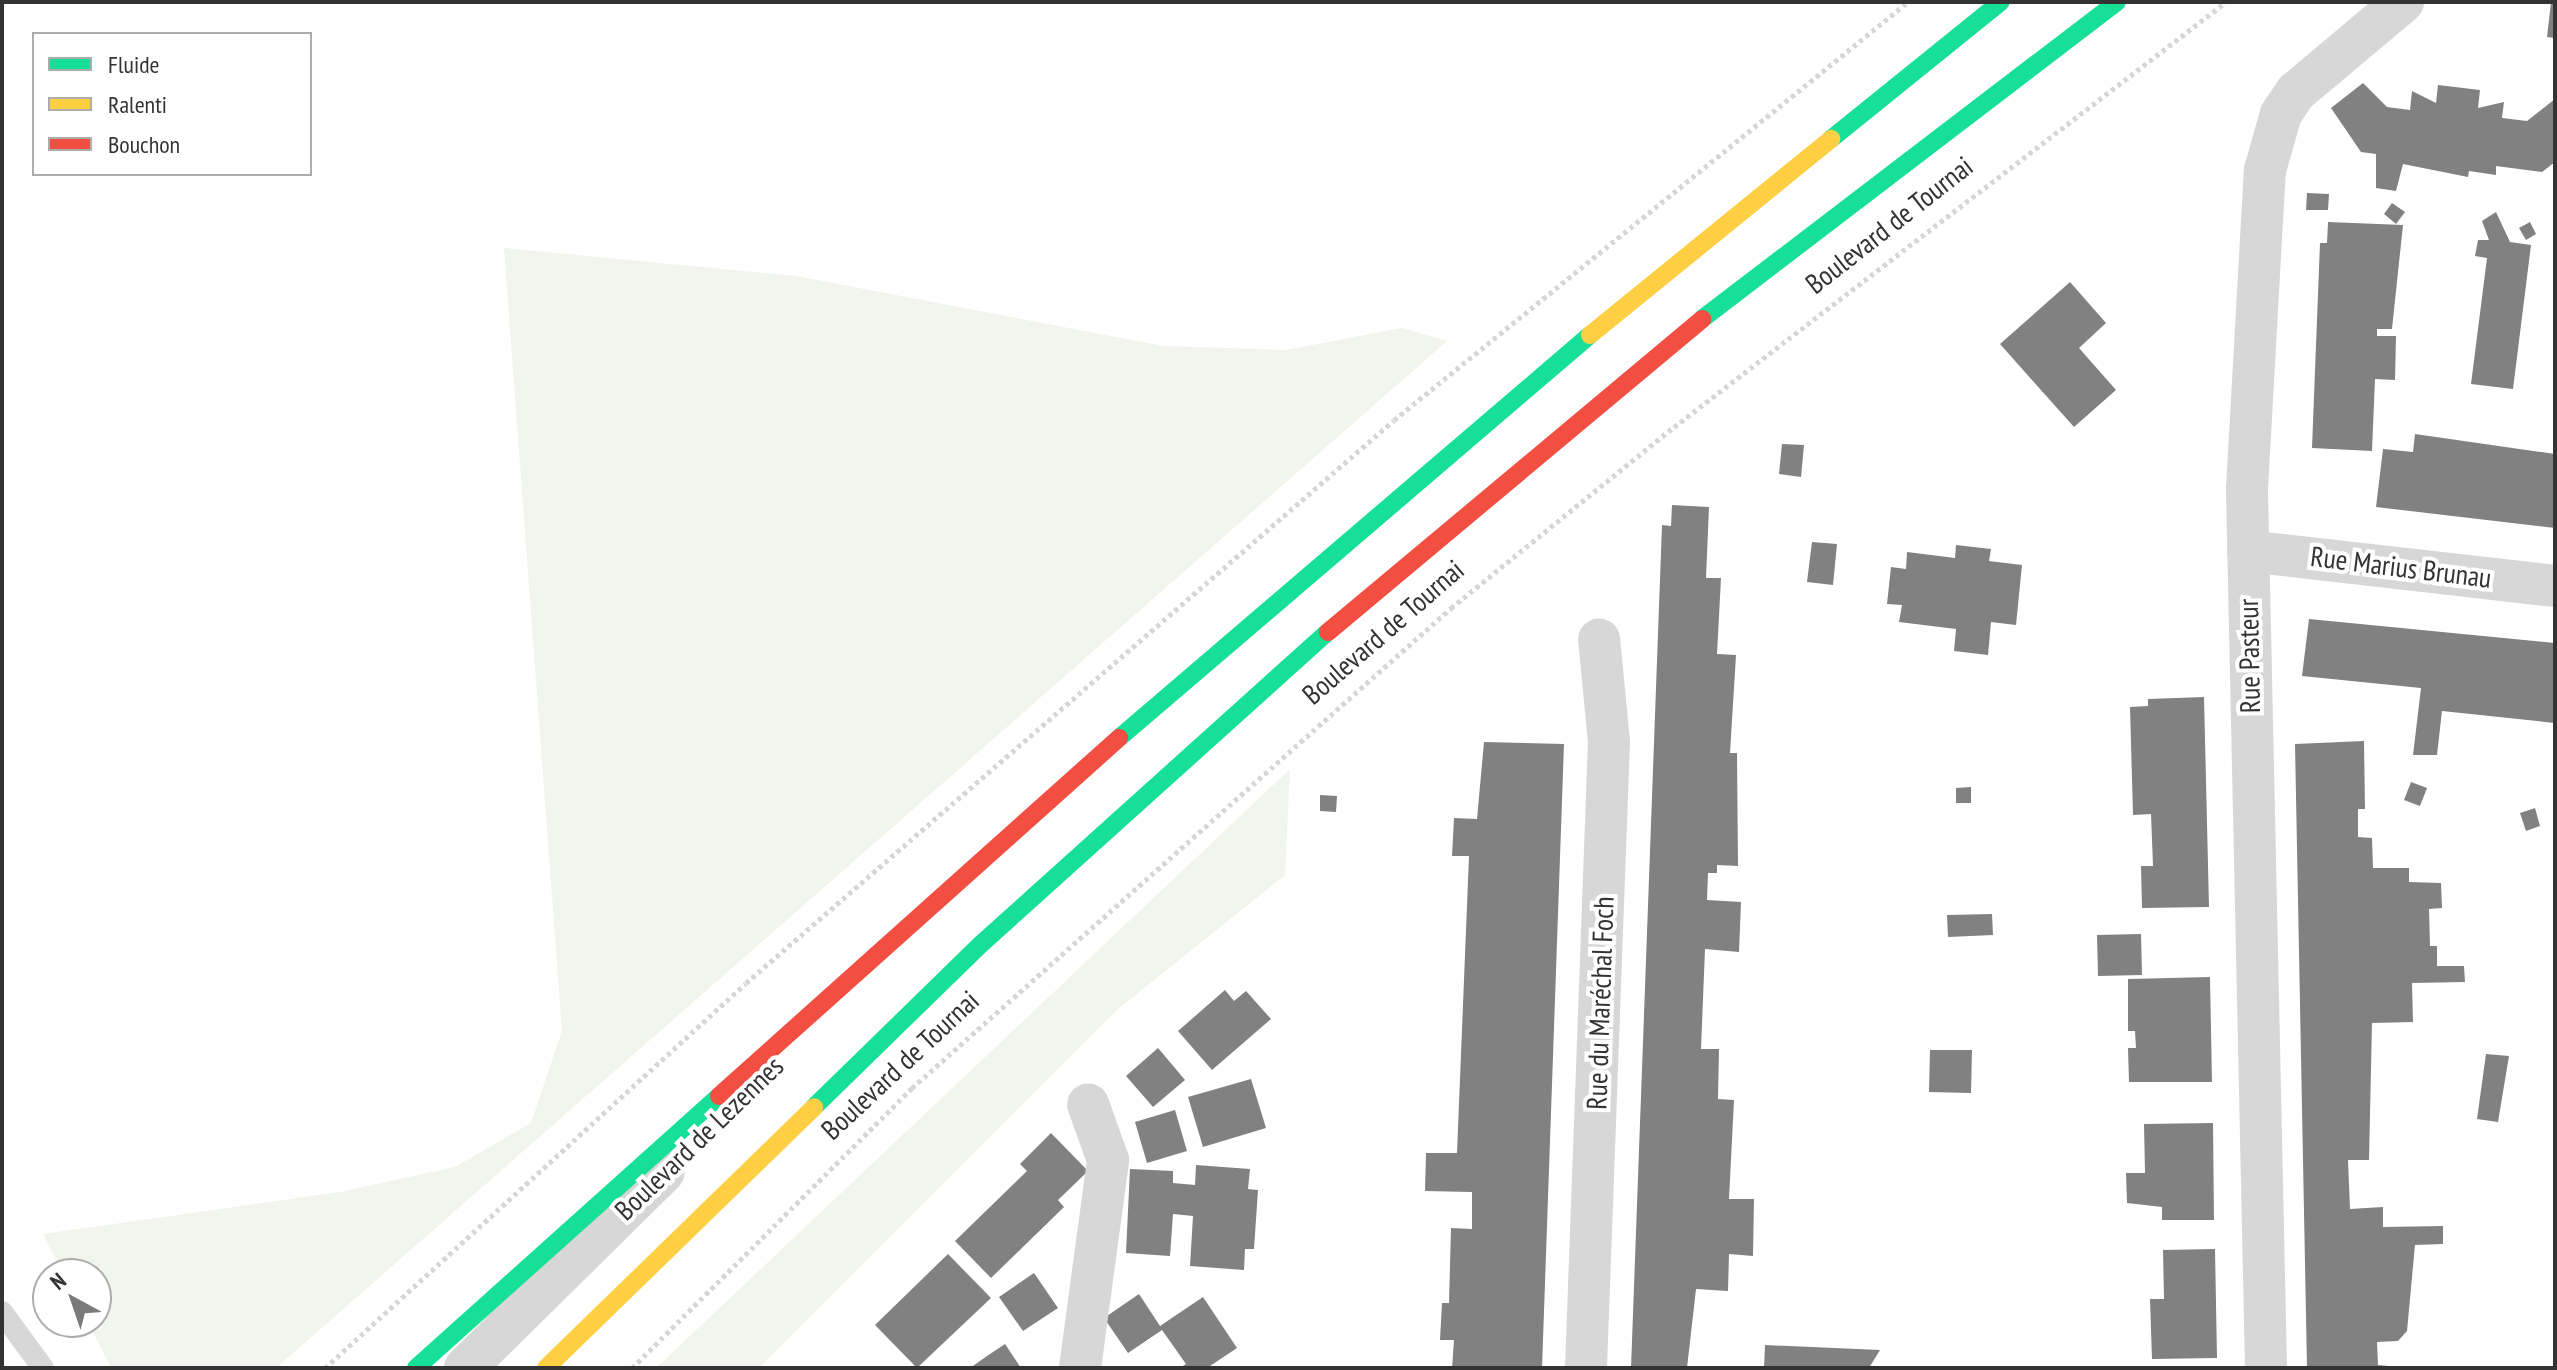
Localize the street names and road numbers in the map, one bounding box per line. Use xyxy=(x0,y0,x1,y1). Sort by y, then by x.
street label: Boulevard de Tournai xyxy=(1798,149,1980,301)
street label: Rue Marius Brunau xyxy=(2309,539,2493,595)
street label: Boulevard de Tournai xyxy=(1295,553,1471,711)
street label: Rue Pasteur xyxy=(2231,598,2267,714)
street label: Rue du Maréchal Foch xyxy=(1579,896,1621,1110)
street label: Boulevard de Tournai xyxy=(814,983,986,1147)
street label: Boulevard de Lezennes xyxy=(608,1049,790,1227)

